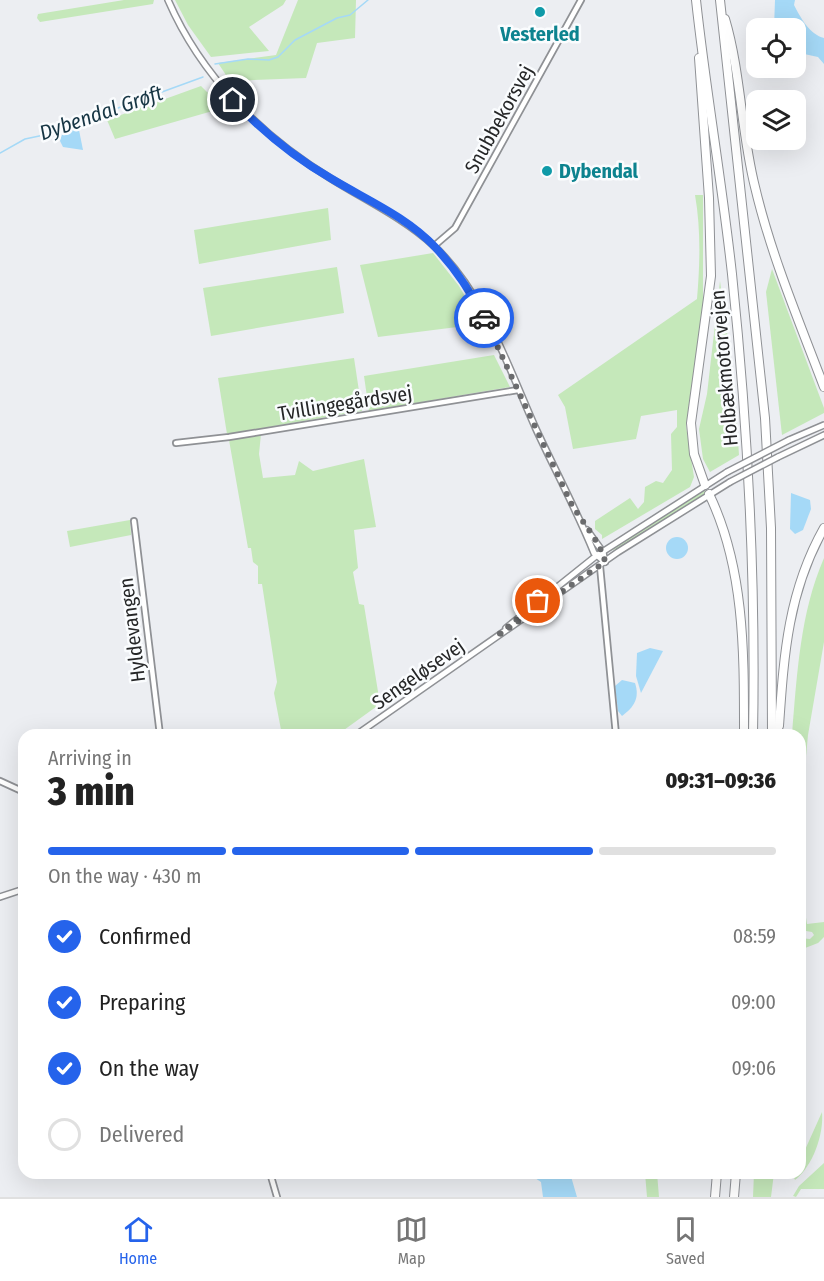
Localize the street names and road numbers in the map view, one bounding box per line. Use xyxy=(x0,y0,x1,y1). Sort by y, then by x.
street label: Snubbekorsvej xyxy=(459,61,539,177)
street label: Holbækmotorvejen xyxy=(705,289,743,447)
street label: Tvillingegårdsvej xyxy=(276,381,414,425)
street label: Hyldevangen xyxy=(114,576,150,684)
street label: Sengeløsevej xyxy=(367,633,469,715)

